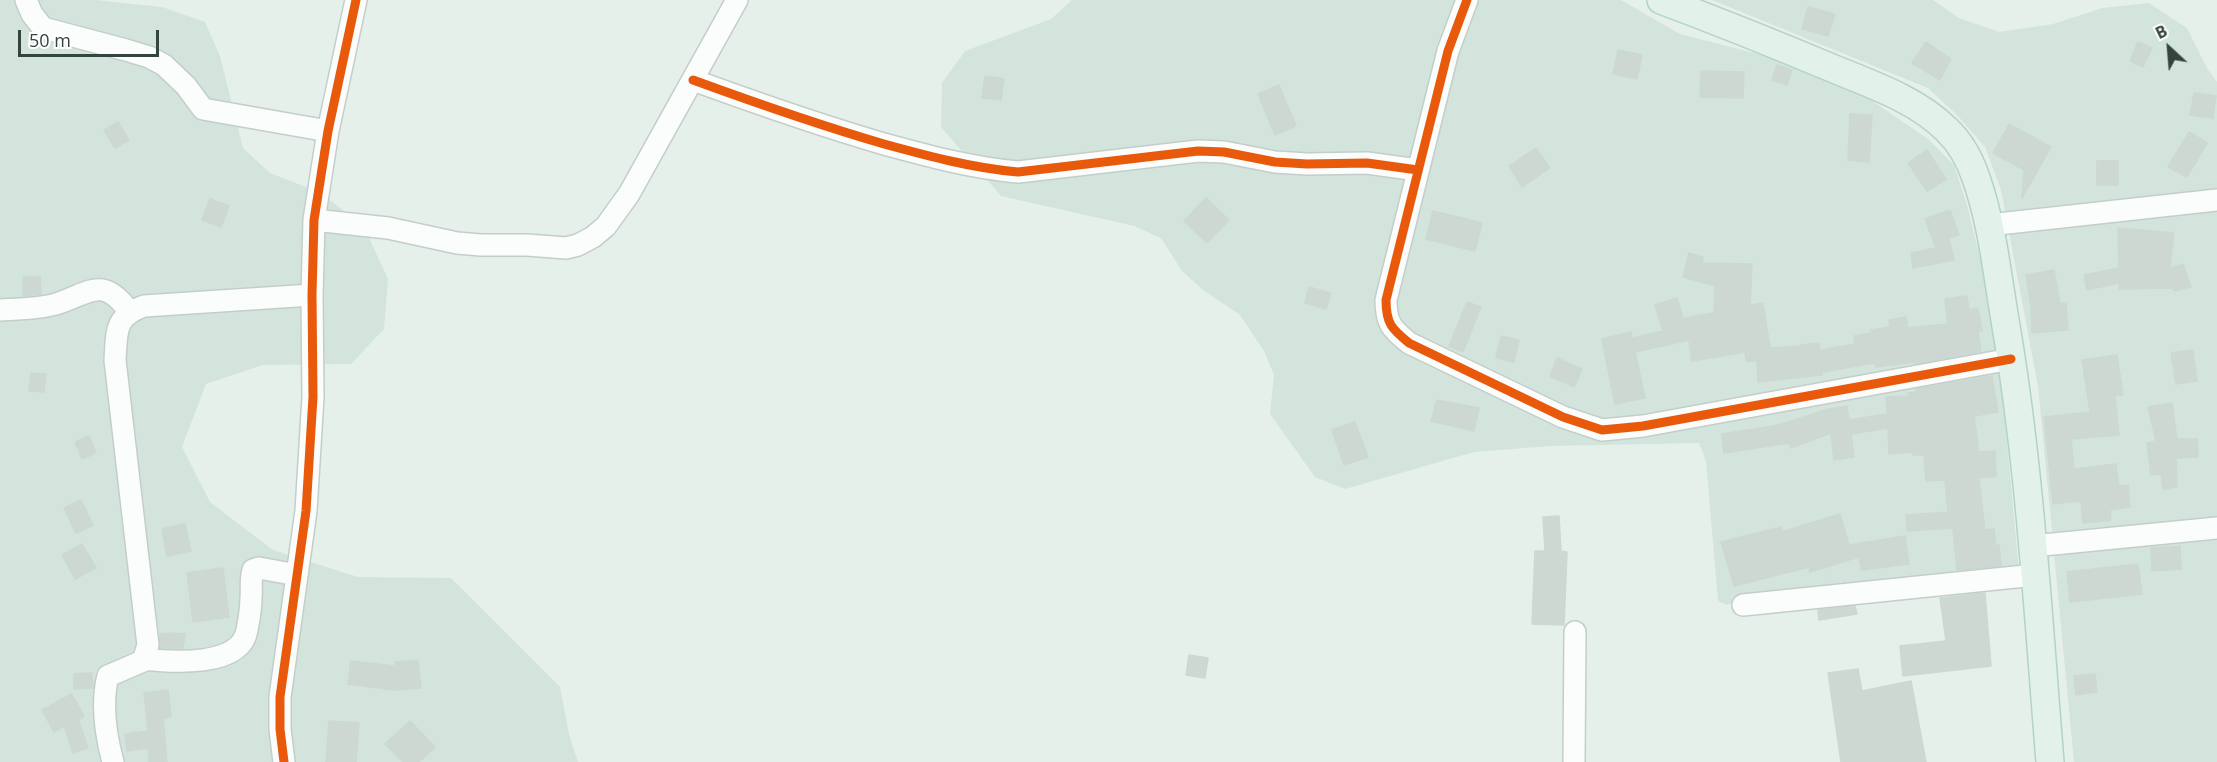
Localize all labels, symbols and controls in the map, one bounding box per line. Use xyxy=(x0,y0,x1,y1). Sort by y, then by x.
scale bar xyxy=(21,18,162,56)
north arrow xyxy=(2139,18,2199,78)
text: B xyxy=(2151,20,2171,44)
text: 50 m xyxy=(29,28,71,52)

